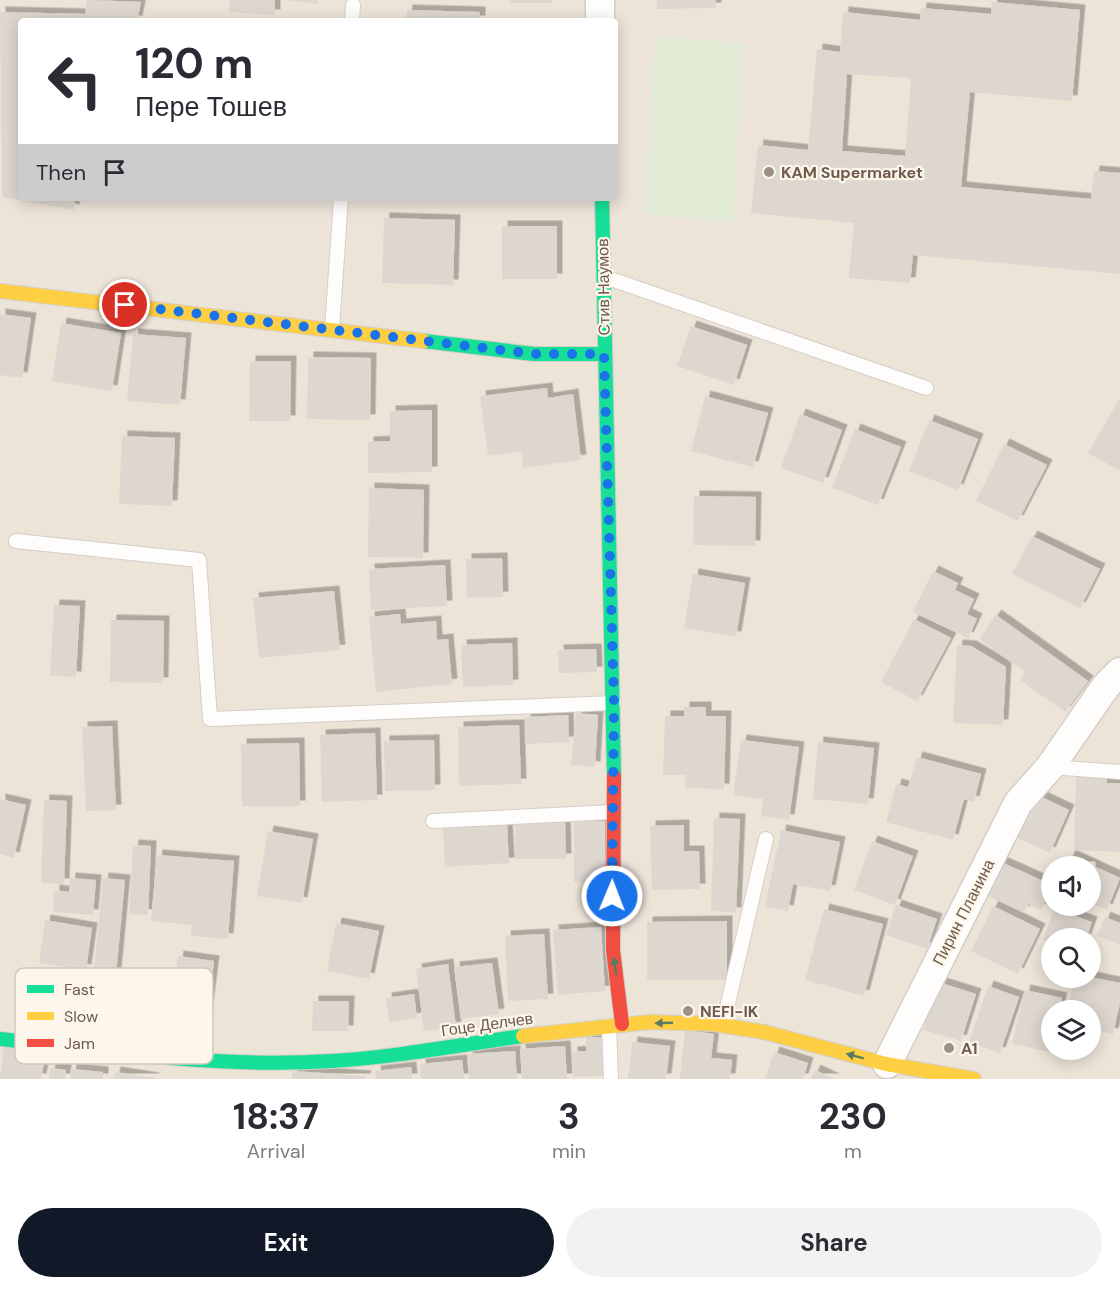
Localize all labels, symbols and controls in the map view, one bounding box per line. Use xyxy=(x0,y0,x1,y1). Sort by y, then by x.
text: 120 m xyxy=(135,36,253,91)
icon: left xyxy=(36,42,114,120)
text: Пере Тошев xyxy=(135,89,287,124)
icon: arrive xyxy=(98,156,131,189)
text: Then xyxy=(36,158,86,187)
place label: KAM Supermarket xyxy=(781,162,923,183)
marker: KAM Supermarket xyxy=(762,165,776,179)
street label: Стив Наумов xyxy=(592,238,615,336)
pin xyxy=(99,279,150,330)
icon: arrive xyxy=(108,288,141,321)
street label: Пирин Планина xyxy=(928,855,999,969)
map controls xyxy=(1041,856,1101,1060)
button: sound xyxy=(1041,856,1101,916)
position arrow xyxy=(580,864,644,928)
button: search xyxy=(1041,928,1101,988)
one-way arrow xyxy=(611,956,620,975)
legend xyxy=(15,968,213,1064)
text: Fast xyxy=(64,979,95,1000)
button: layers xyxy=(1041,1000,1101,1060)
place label: NEFI-IK xyxy=(700,1001,759,1022)
marker: NEFI-IK xyxy=(681,1004,695,1018)
text: Slow xyxy=(64,1006,98,1027)
street label: Гоце Делчев xyxy=(440,1008,534,1041)
one-way arrow xyxy=(654,1018,673,1027)
text: Jam xyxy=(64,1033,95,1054)
place label: A1 xyxy=(961,1038,978,1059)
marker: A1 xyxy=(942,1041,956,1055)
one-way arrow xyxy=(846,1051,864,1060)
text: 18:37 xyxy=(233,1093,319,1140)
text: 3 xyxy=(558,1093,580,1140)
text: 230 xyxy=(819,1093,887,1140)
text: Arrival xyxy=(247,1138,305,1164)
text: min xyxy=(552,1138,586,1164)
text: m xyxy=(844,1138,862,1164)
button: Exit xyxy=(18,1208,554,1277)
button: Share xyxy=(566,1208,1102,1277)

